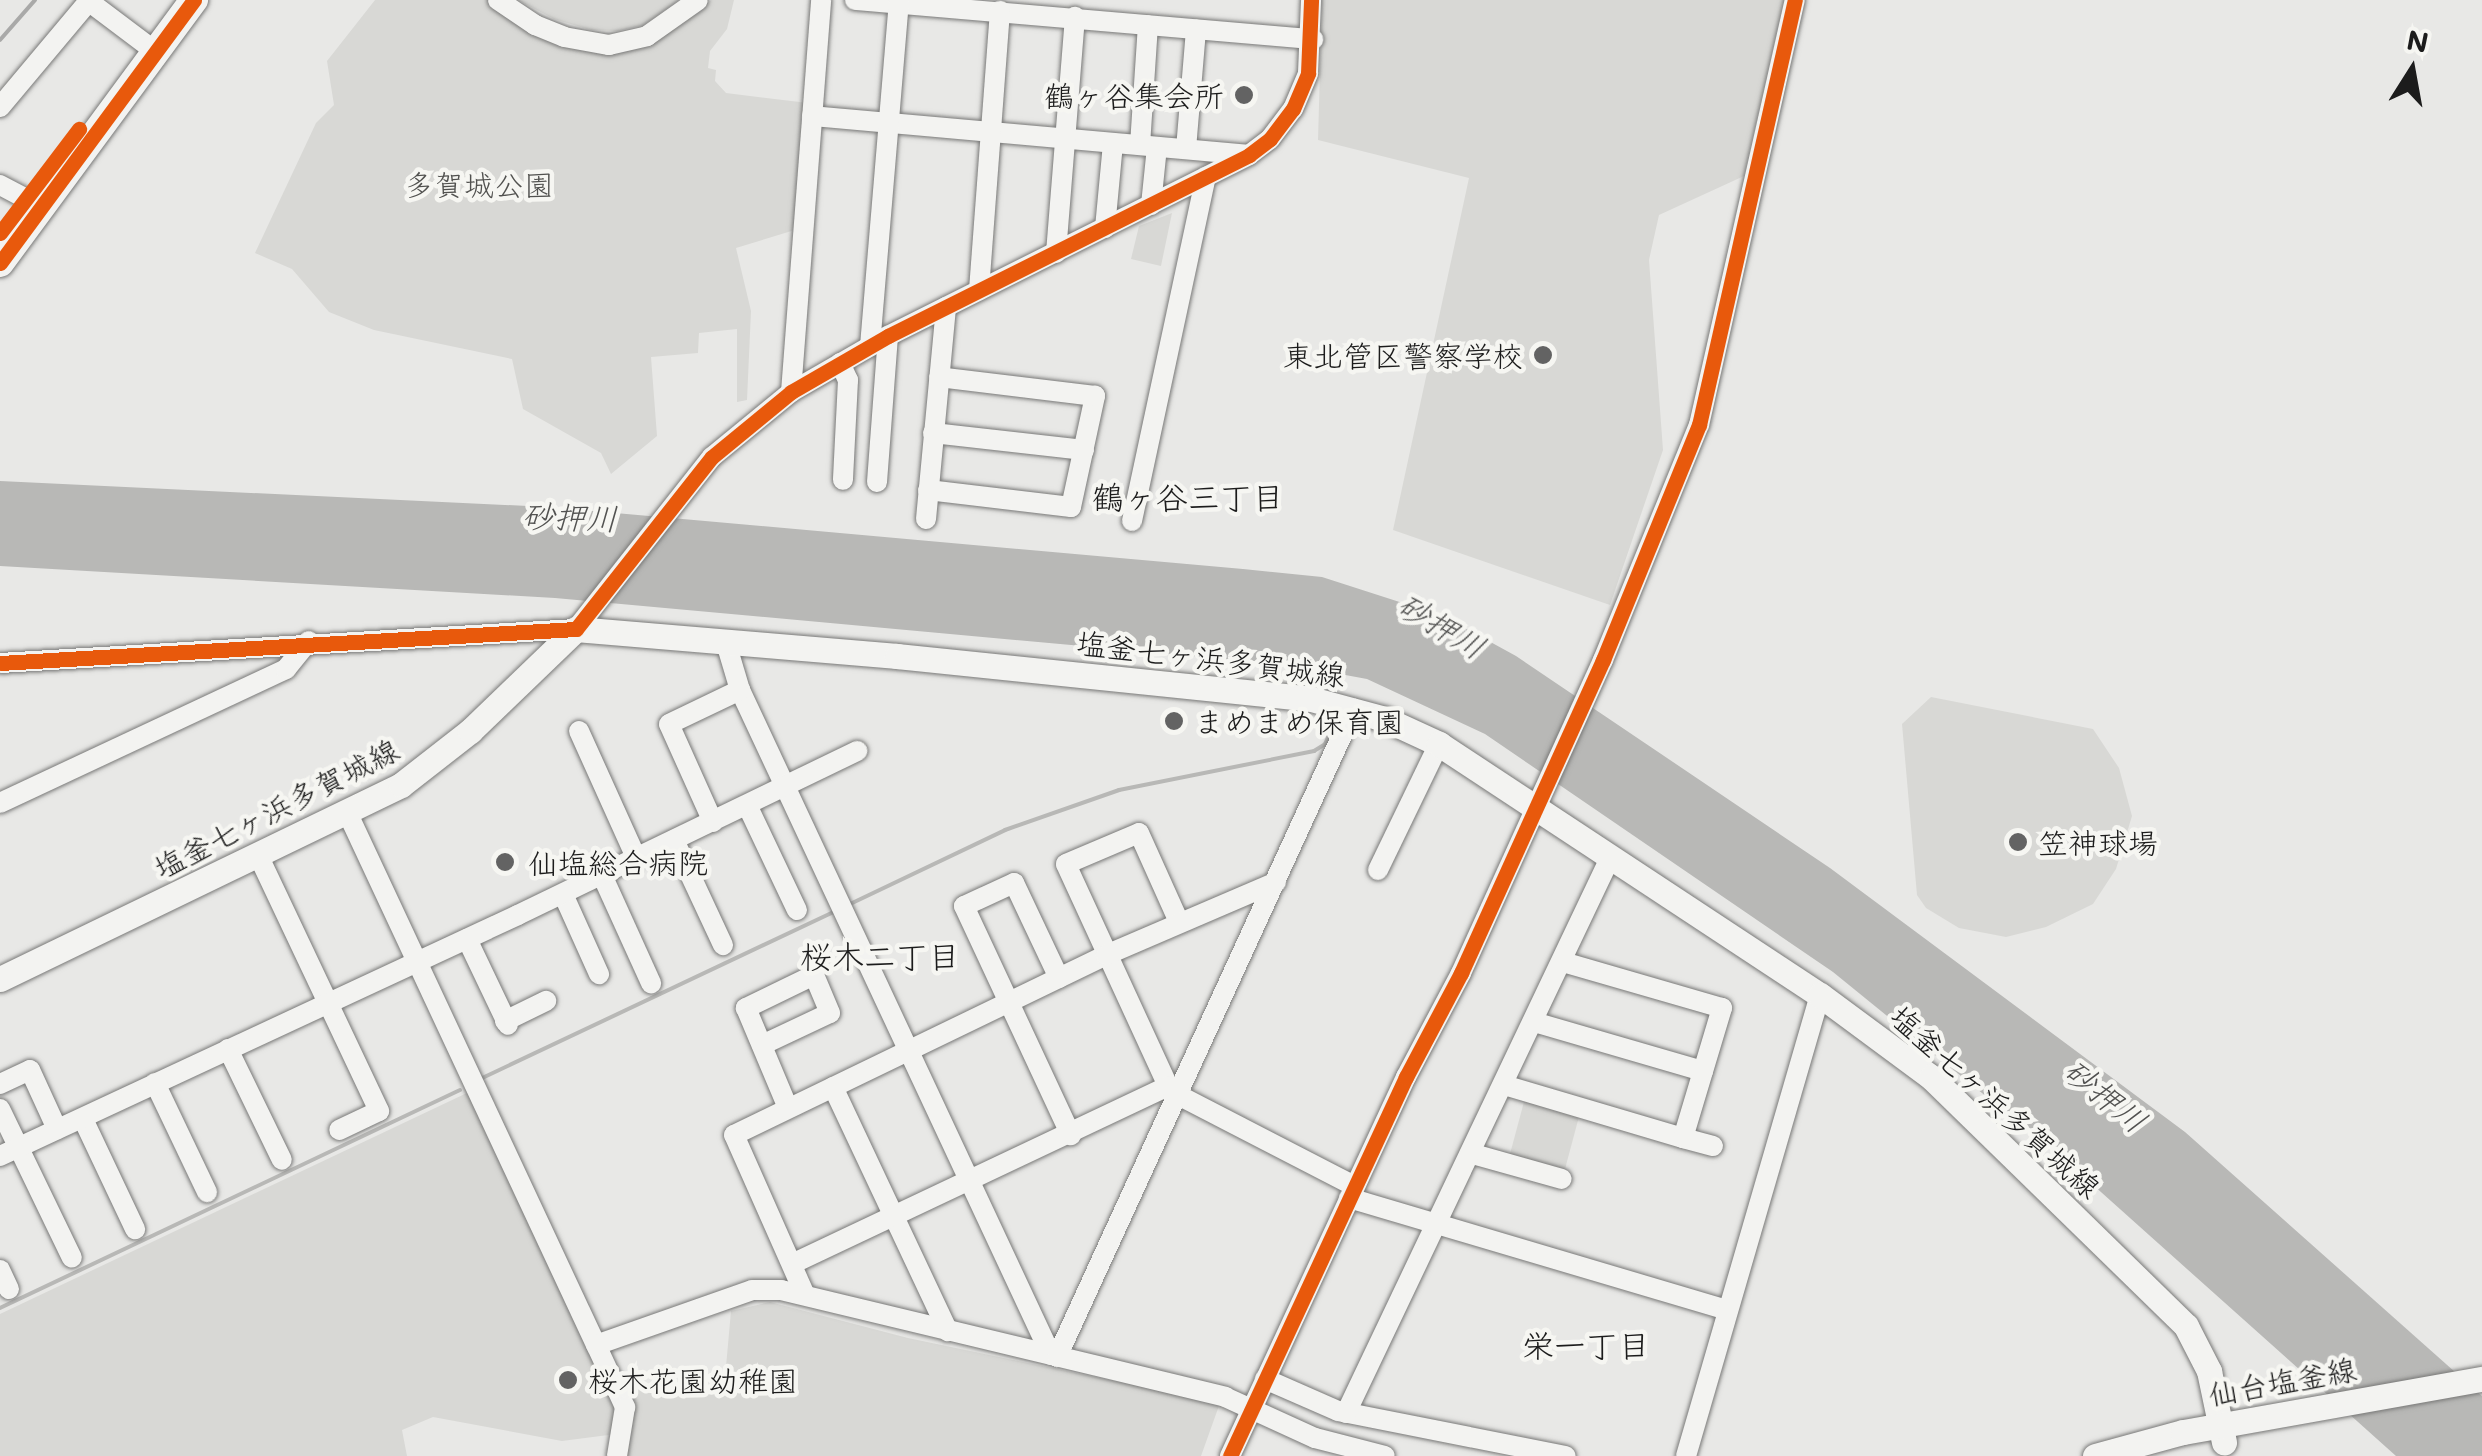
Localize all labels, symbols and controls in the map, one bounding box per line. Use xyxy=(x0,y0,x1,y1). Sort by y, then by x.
north arrow xyxy=(2362,20,2462,120)
text: N xyxy=(2404,21,2432,60)
place label: 鶴ヶ谷集会所 xyxy=(1044,77,1224,113)
marker: 鶴ヶ谷集会所 xyxy=(1233,84,1255,106)
park label: 多賀城公園 xyxy=(404,166,554,202)
place label: 東北管区警察学校 xyxy=(1283,337,1523,373)
marker: 東北管区警察学校 xyxy=(1532,344,1554,366)
district label: 鶴ヶ谷三丁目 xyxy=(1092,477,1284,515)
water label: 砂押川 xyxy=(521,495,619,537)
water label: 砂押川 xyxy=(1391,584,1493,666)
street label: 塩釜七ヶ浜多賀城線 xyxy=(1075,624,1347,692)
place label: まめまめ保育園 xyxy=(1194,703,1404,739)
marker: まめまめ保育園 xyxy=(1163,710,1185,732)
street label: 塩釜七ヶ浜多賀城線 xyxy=(148,731,404,885)
place label: 笠神球場 xyxy=(2038,824,2158,860)
marker: 笠神球場 xyxy=(2007,831,2029,853)
place label: 仙塩総合病院 xyxy=(528,844,708,880)
marker: 仙塩総合病院 xyxy=(492,849,518,875)
district label: 桜木二丁目 xyxy=(800,936,960,974)
street label: 塩釜七ヶ浜多賀城線 xyxy=(1884,997,2108,1205)
water label: 砂押川 xyxy=(2057,1050,2155,1140)
district label: 栄一丁目 xyxy=(1522,1325,1650,1363)
street label: 仙台塩釜線 xyxy=(2205,1350,2359,1412)
place label: 桜木花園幼稚園 xyxy=(588,1362,798,1398)
marker: 桜木花園幼稚園 xyxy=(557,1369,579,1391)

